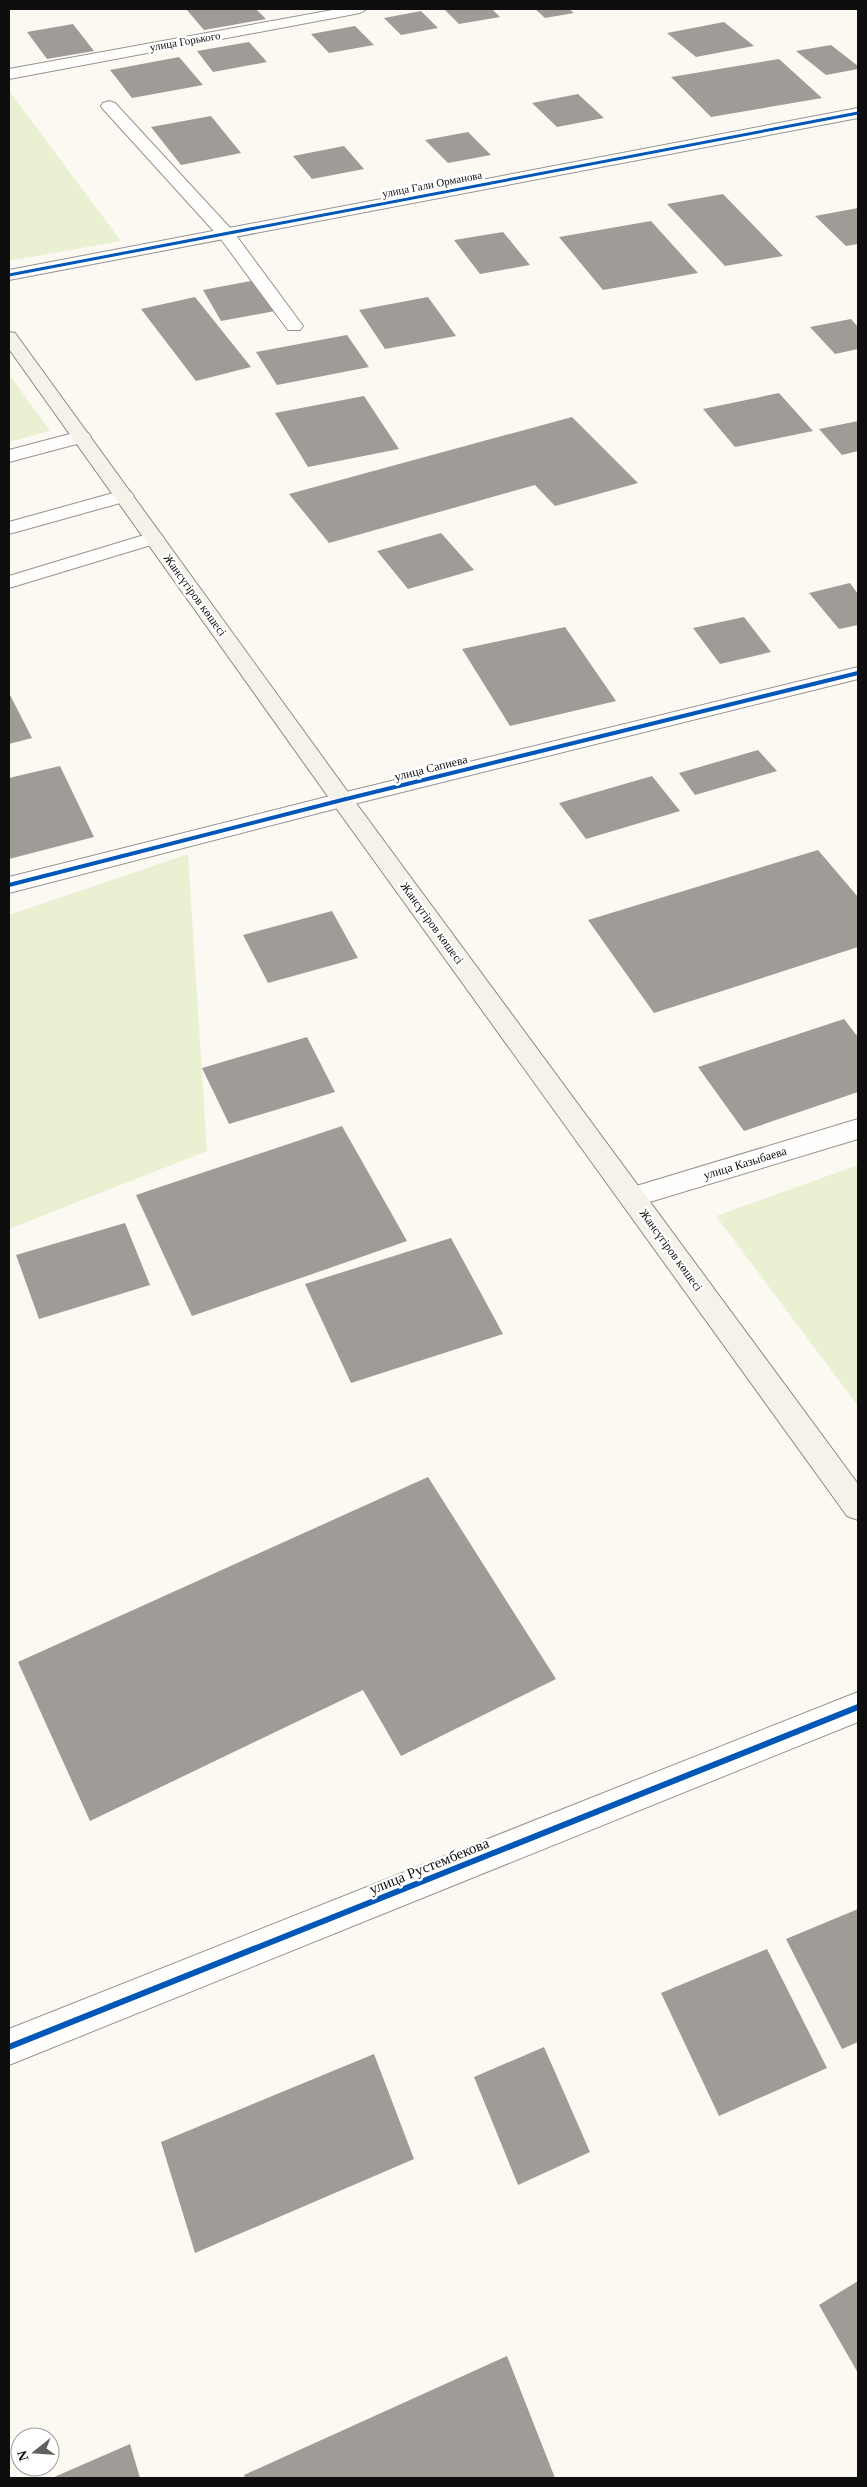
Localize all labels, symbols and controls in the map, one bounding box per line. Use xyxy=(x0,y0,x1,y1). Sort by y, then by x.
street label: улица Горького xyxy=(149,29,222,53)
street label: улица Гали Орманова xyxy=(381,168,483,200)
street label: Жансүгіров көшесі xyxy=(161,551,230,639)
street label: улица Сапиева xyxy=(393,752,470,784)
street label: Жансүгіров көшесі xyxy=(398,879,467,967)
street label: улица Казыбаева xyxy=(702,1144,789,1182)
street label: Жансүгіров көшесі xyxy=(637,1206,706,1294)
street label: улица Рустембекова xyxy=(367,1835,491,1897)
north arrow xyxy=(10,2427,60,2477)
text: N xyxy=(14,2449,32,2463)

